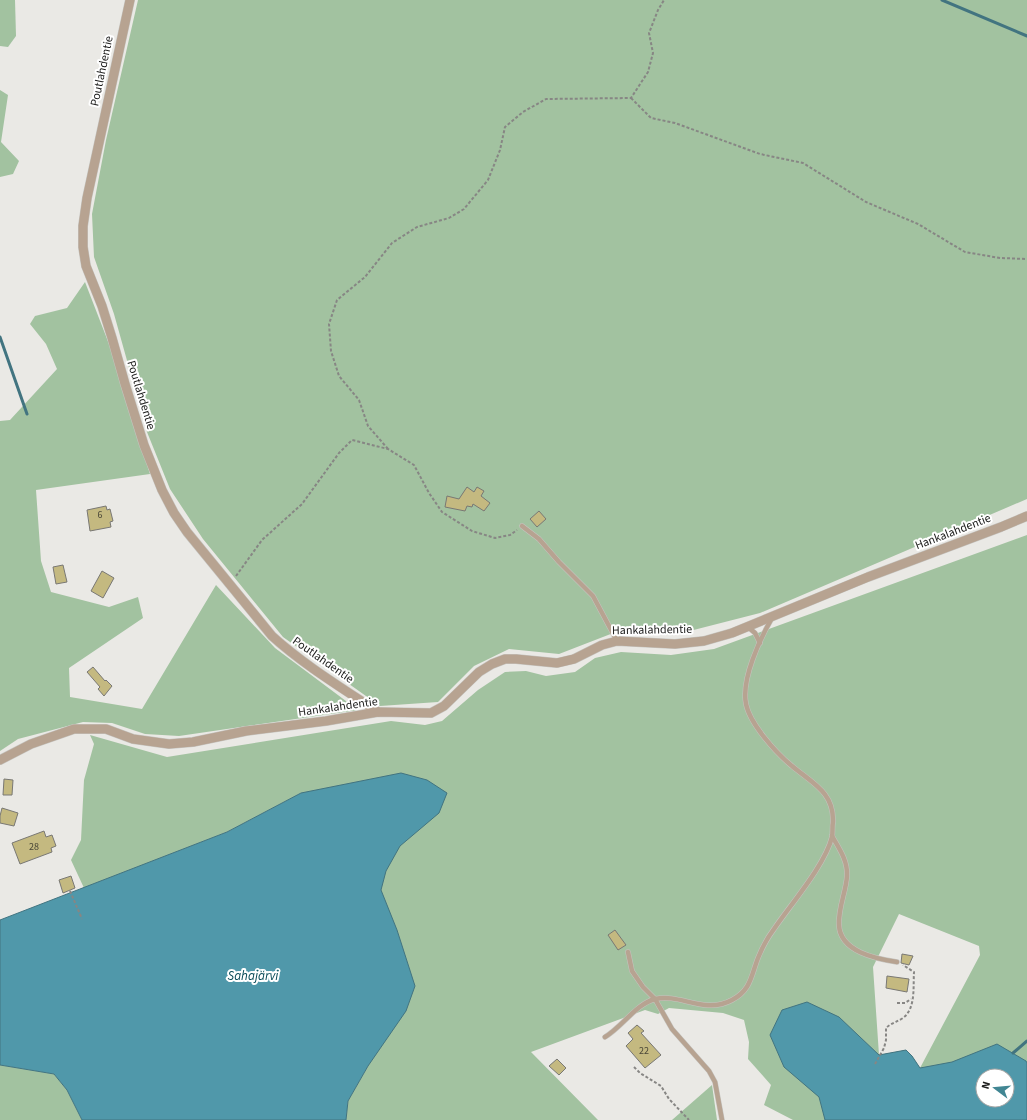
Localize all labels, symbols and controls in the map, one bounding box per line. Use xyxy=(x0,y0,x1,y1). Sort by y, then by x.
street label: Poutlahdentie xyxy=(86,34,118,108)
street label: Poutlahdentie xyxy=(122,358,160,432)
house number: 6 xyxy=(98,508,103,522)
street label: Hankalahdentie xyxy=(913,510,993,554)
street label: Hankalahdentie xyxy=(612,621,692,639)
street label: Poutlahdentie xyxy=(289,633,357,687)
street label: Hankalahdentie xyxy=(297,693,379,721)
house number: 28 xyxy=(29,840,39,854)
water label: Sahajärvi xyxy=(228,967,279,985)
house number: 22 xyxy=(639,1044,649,1058)
north arrow xyxy=(975,1068,1015,1108)
text: N xyxy=(978,1080,994,1091)

